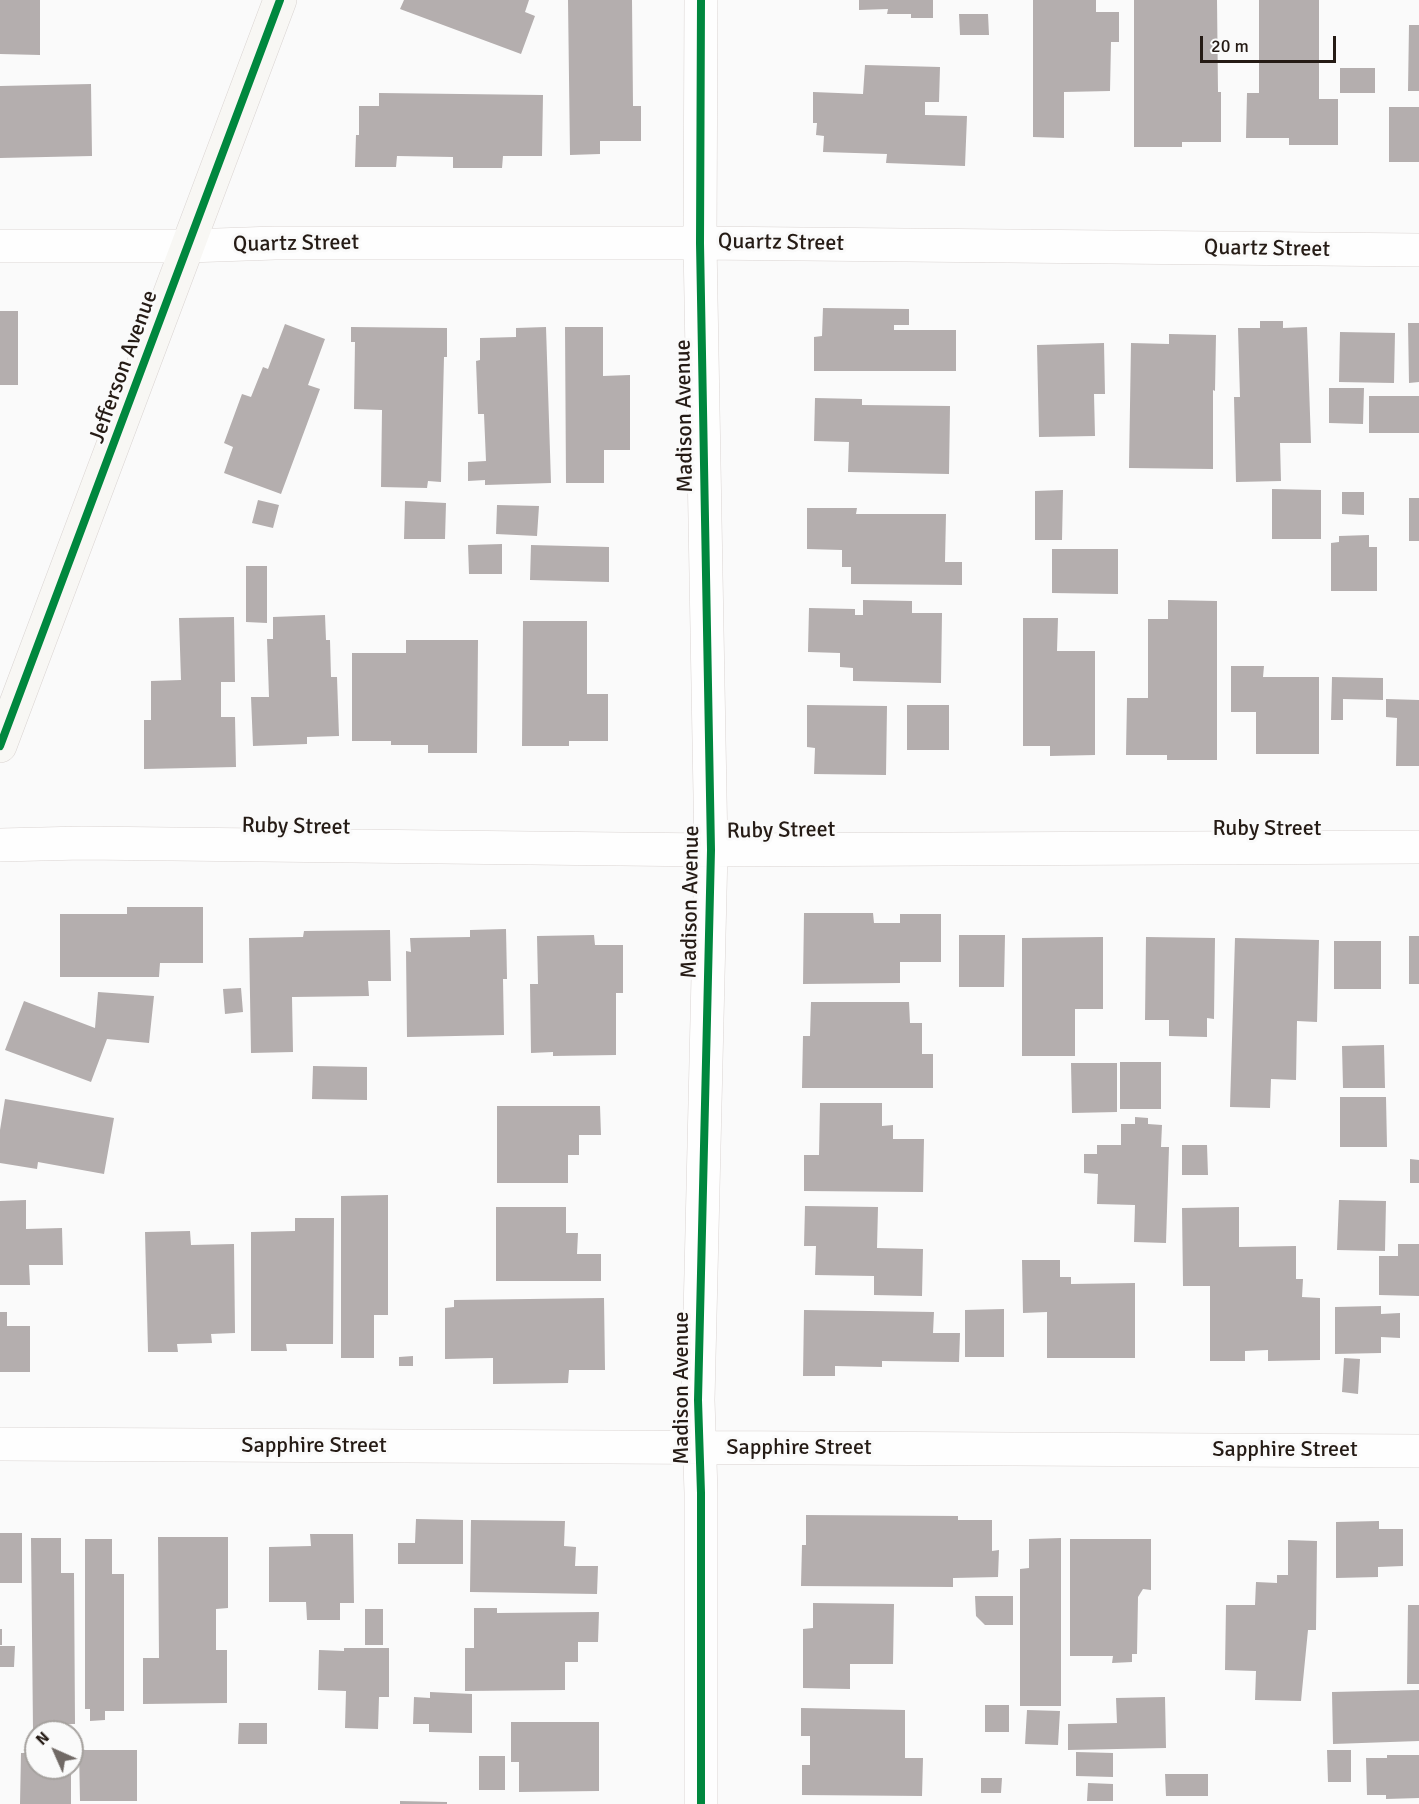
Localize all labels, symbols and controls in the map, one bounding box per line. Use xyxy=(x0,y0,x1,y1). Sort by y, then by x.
scale bar xyxy=(1203,24,1340,62)
text: 20 m xyxy=(1211,35,1249,57)
street label: Quartz Street xyxy=(718,229,844,257)
street label: Quartz Street xyxy=(233,230,359,258)
street label: Quartz Street xyxy=(1204,235,1330,263)
street label: Jefferson Avenue xyxy=(84,287,164,447)
street label: Madison Avenue xyxy=(670,339,700,493)
street label: Ruby Street xyxy=(241,813,351,841)
street label: Ruby Street xyxy=(1213,816,1321,842)
street label: Ruby Street xyxy=(726,817,836,845)
street label: Madison Avenue xyxy=(676,825,706,979)
street label: Madison Avenue xyxy=(669,1311,695,1465)
street label: Sapphire Street xyxy=(241,1433,387,1459)
street label: Sapphire Street xyxy=(726,1435,872,1461)
street label: Sapphire Street xyxy=(1212,1437,1358,1463)
north arrow xyxy=(24,1720,84,1780)
text: N xyxy=(32,1728,54,1750)

